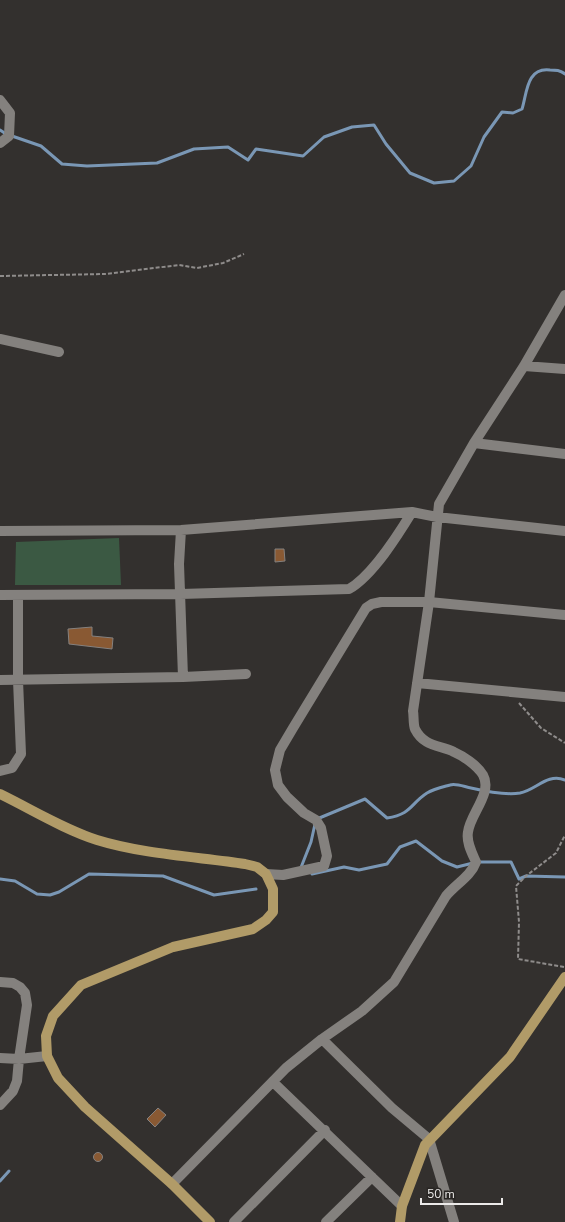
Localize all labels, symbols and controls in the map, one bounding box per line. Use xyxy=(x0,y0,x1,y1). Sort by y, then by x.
scale bar xyxy=(421,1180,502,1206)
text: 50 m xyxy=(427,1186,455,1202)

